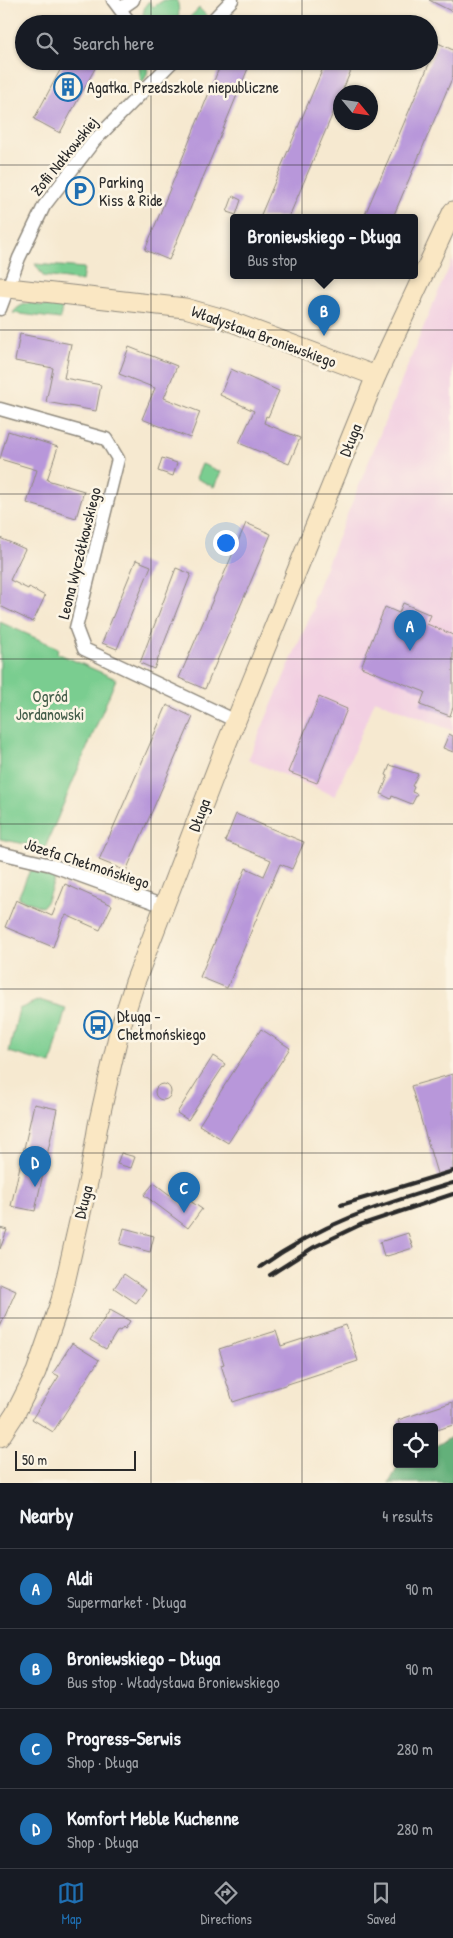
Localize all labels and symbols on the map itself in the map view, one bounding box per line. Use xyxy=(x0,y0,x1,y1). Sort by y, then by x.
building icon: Agatka. Przedszkole niepubliczne xyxy=(53,72,83,102)
place label: Agatka. Przedszkole niepubliczne xyxy=(87,76,280,98)
north arrow xyxy=(333,85,378,130)
street label: Zofii Nałkowskiej xyxy=(25,112,103,200)
place label: Parking Kiss & Ride xyxy=(99,171,163,211)
parking icon: Parking Kiss & Ride xyxy=(65,176,95,206)
pin: B xyxy=(308,295,340,336)
street label: Władysława Broniewskiego xyxy=(189,301,339,371)
street label: Długa xyxy=(334,420,366,460)
street label: Leona Wyczółkowskiego xyxy=(52,484,106,621)
your location xyxy=(213,530,239,556)
pin: A xyxy=(394,610,426,651)
park label: Ogród Jordanowski xyxy=(16,685,84,725)
street label: Długa xyxy=(183,795,215,835)
street label: Józefa Chełmońskiego xyxy=(22,832,153,894)
place label: Długa - Chełmońskiego xyxy=(117,1005,206,1045)
bus stop icon: Długa - Chełmońskiego xyxy=(83,1010,113,1040)
pin: D xyxy=(19,1146,51,1187)
pin: C xyxy=(168,1172,200,1213)
street label: Długa xyxy=(68,1183,98,1221)
scale bar xyxy=(15,1448,136,1471)

